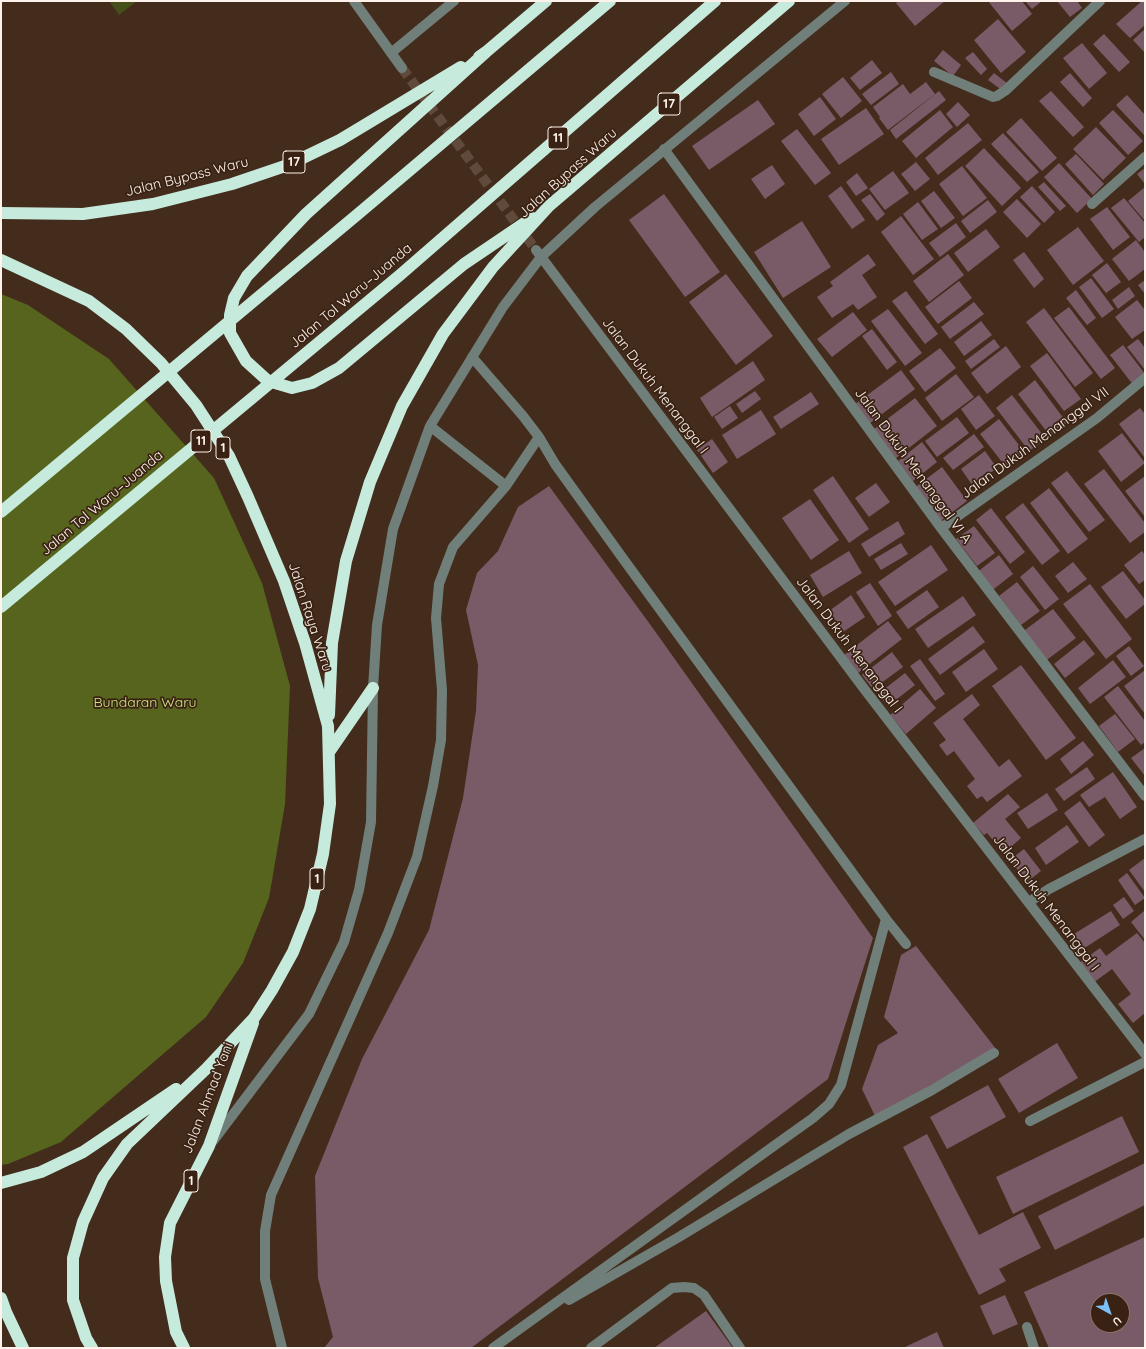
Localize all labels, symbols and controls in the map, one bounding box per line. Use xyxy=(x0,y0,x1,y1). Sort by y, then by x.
road number: 17 xyxy=(658,93,680,115)
street label: Jalan Bypass Waru xyxy=(515,124,621,222)
road number: 11 xyxy=(548,127,568,149)
road number: 17 xyxy=(283,151,305,173)
street label: Jalan Bypass Waru xyxy=(124,154,250,200)
street label: Jalan Tol Waru–Juanda xyxy=(287,240,415,352)
street label: Jalan Dukuh Menanggal I xyxy=(598,315,712,457)
street label: Jalan Dukuh Menanggal VII xyxy=(958,384,1112,502)
street label: Jalan Dukuh Menanggal VI A xyxy=(851,385,975,547)
road number: 11 xyxy=(191,430,211,452)
road number: 1 xyxy=(216,437,230,459)
street label: Jalan Tol Waru–Juanda xyxy=(38,447,166,559)
street label: Jalan Raya Waru xyxy=(284,560,336,674)
street label: Jalan Dukuh Menanggal I xyxy=(792,574,906,716)
park label: Bundaran Waru xyxy=(94,695,196,711)
street label: Jalan Dukuh Menanggal I xyxy=(989,832,1103,974)
road number: 1 xyxy=(310,868,324,890)
street label: Jalan Ahmad Yani xyxy=(179,1040,237,1156)
road number: 1 xyxy=(184,1170,198,1192)
north arrow xyxy=(1090,1293,1130,1333)
text: U xyxy=(1110,1314,1125,1329)

